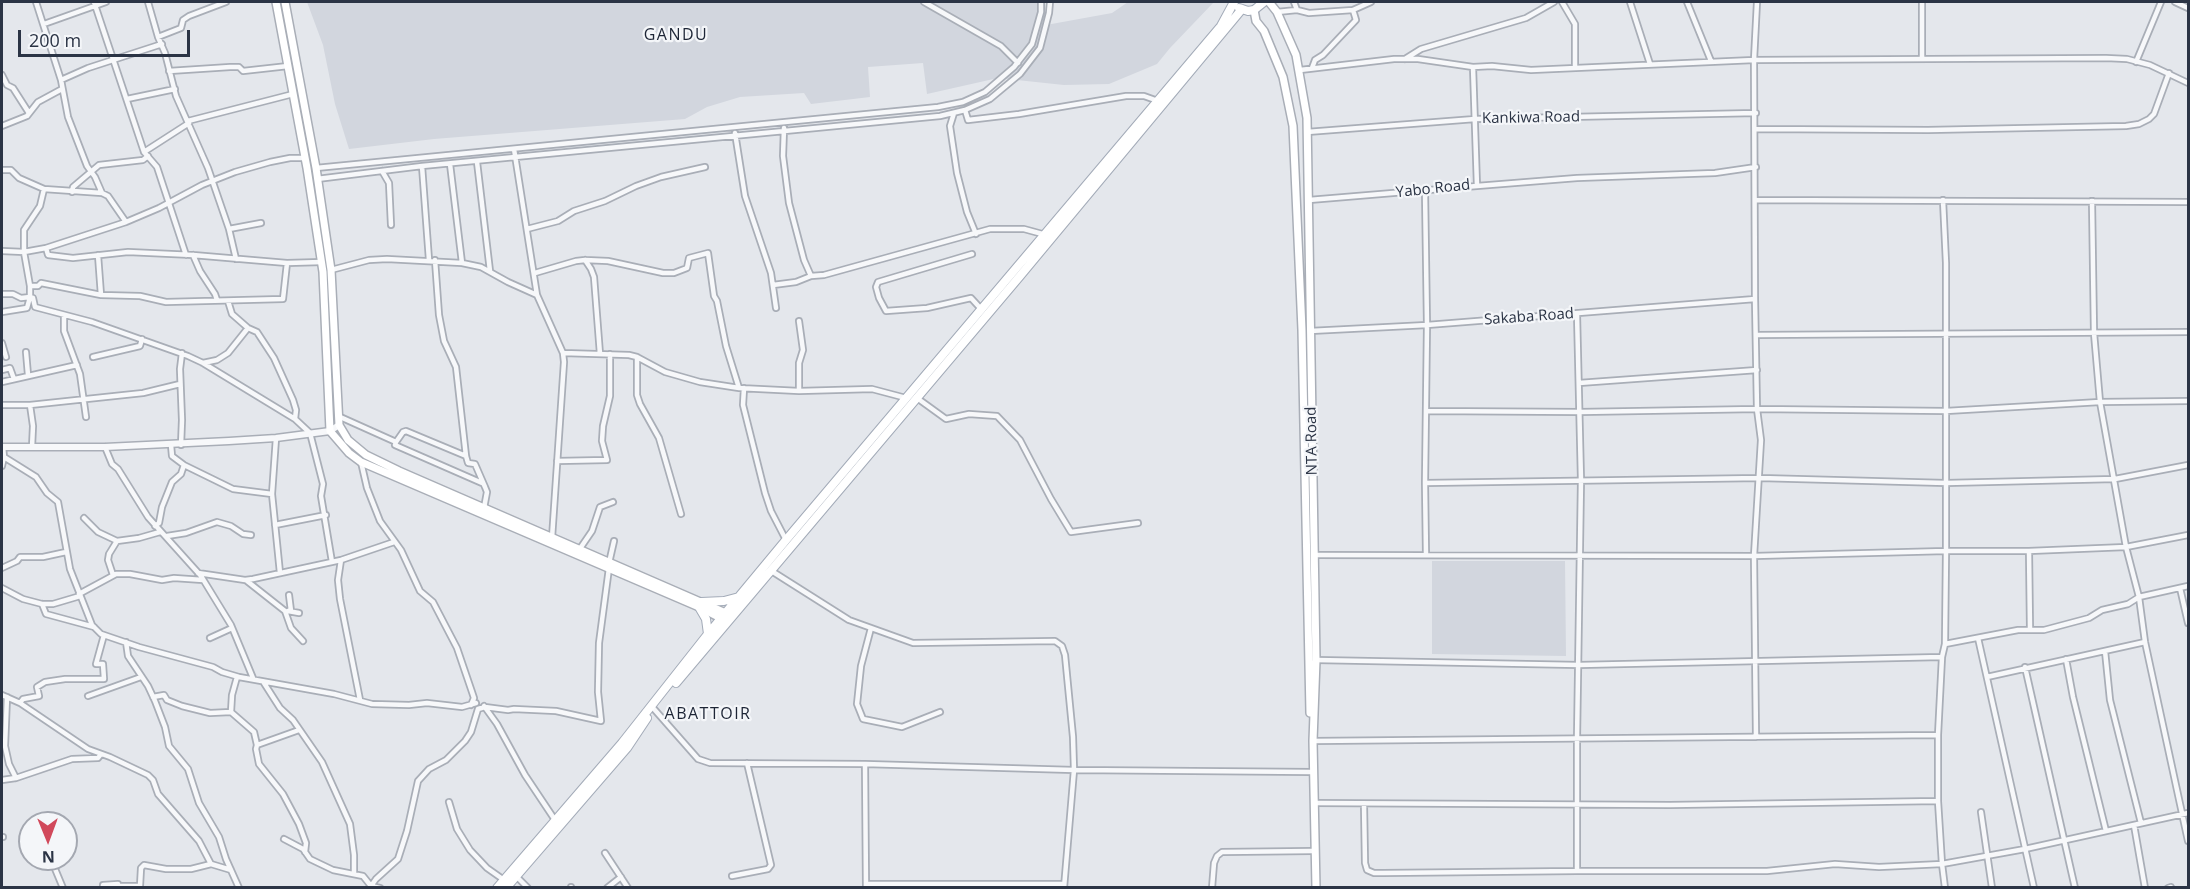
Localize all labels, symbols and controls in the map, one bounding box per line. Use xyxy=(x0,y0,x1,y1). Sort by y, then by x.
scale bar xyxy=(21,18,194,56)
district label: GANDU xyxy=(644,25,708,45)
text: 200 m xyxy=(29,28,81,52)
street label: Kankiwa Road xyxy=(1482,108,1580,128)
street label: Yabo Road xyxy=(1395,176,1471,202)
street label: Sakaba Road xyxy=(1483,305,1575,329)
street label: NTA Road xyxy=(1302,406,1322,476)
district label: ABATTOIR xyxy=(665,704,751,724)
north arrow xyxy=(18,811,78,871)
text: N xyxy=(42,846,55,868)

